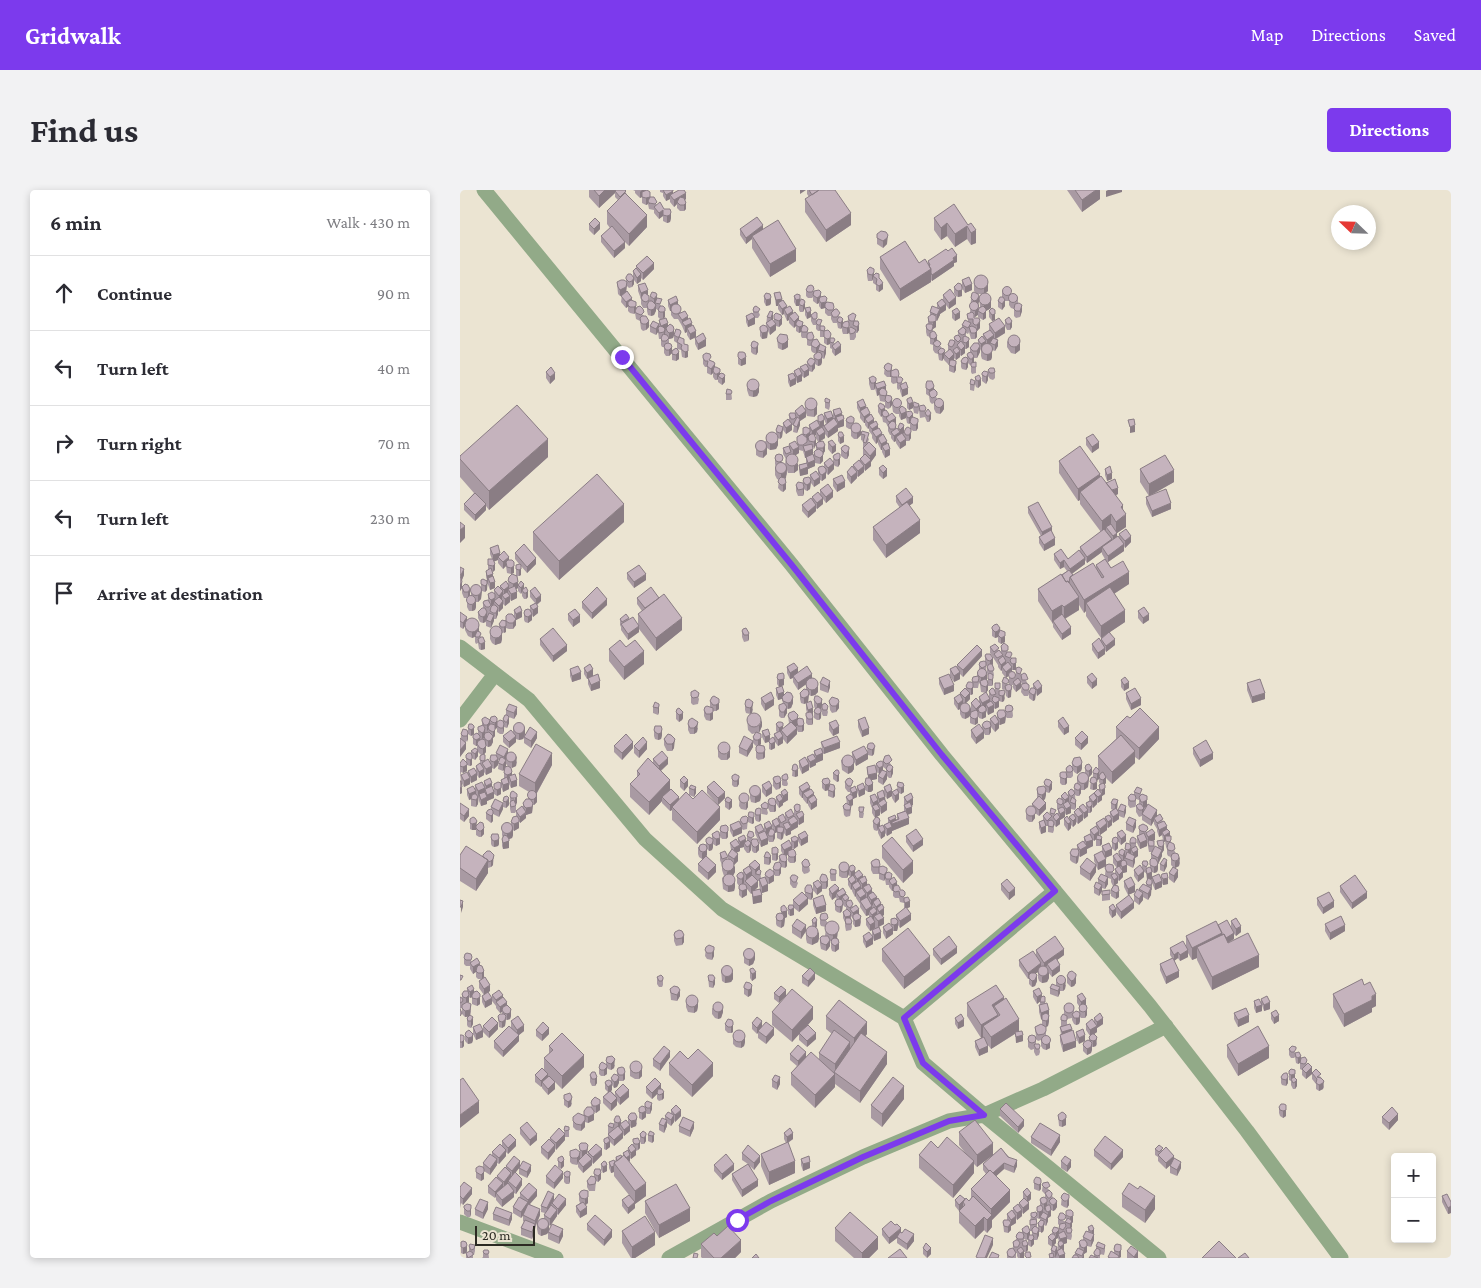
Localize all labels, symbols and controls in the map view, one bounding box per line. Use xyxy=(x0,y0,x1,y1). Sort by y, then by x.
text: Gridwalk xyxy=(25,22,121,49)
text: Map xyxy=(1251,25,1283,45)
text: Directions xyxy=(1311,25,1386,45)
text: Saved xyxy=(1414,25,1456,45)
button: Directions xyxy=(1327,108,1451,152)
text: Find us xyxy=(30,111,138,150)
north arrow xyxy=(1331,205,1376,250)
text: 6 min xyxy=(50,211,101,235)
text: Walk · 430 m xyxy=(326,214,410,231)
icon: ahead xyxy=(50,279,78,307)
text: Continue xyxy=(97,283,172,304)
text: 90 m xyxy=(377,285,410,302)
route end xyxy=(611,346,634,369)
icon: left xyxy=(50,354,78,382)
text: Turn left xyxy=(97,358,169,379)
text: 40 m xyxy=(377,360,410,377)
icon: right xyxy=(50,429,78,457)
text: Turn right xyxy=(97,433,182,454)
text: 70 m xyxy=(378,435,410,452)
icon: left xyxy=(50,504,78,532)
text: Turn left xyxy=(97,508,169,529)
text: 230 m xyxy=(370,510,410,527)
icon: arrive xyxy=(50,579,78,607)
text: Arrive at destination xyxy=(97,583,263,604)
map controls xyxy=(1391,1153,1436,1243)
button: + xyxy=(1391,1153,1436,1198)
button: − xyxy=(1391,1198,1436,1243)
route start xyxy=(726,1209,749,1232)
scale bar xyxy=(475,1223,535,1246)
text: 20 m xyxy=(482,1227,510,1243)

